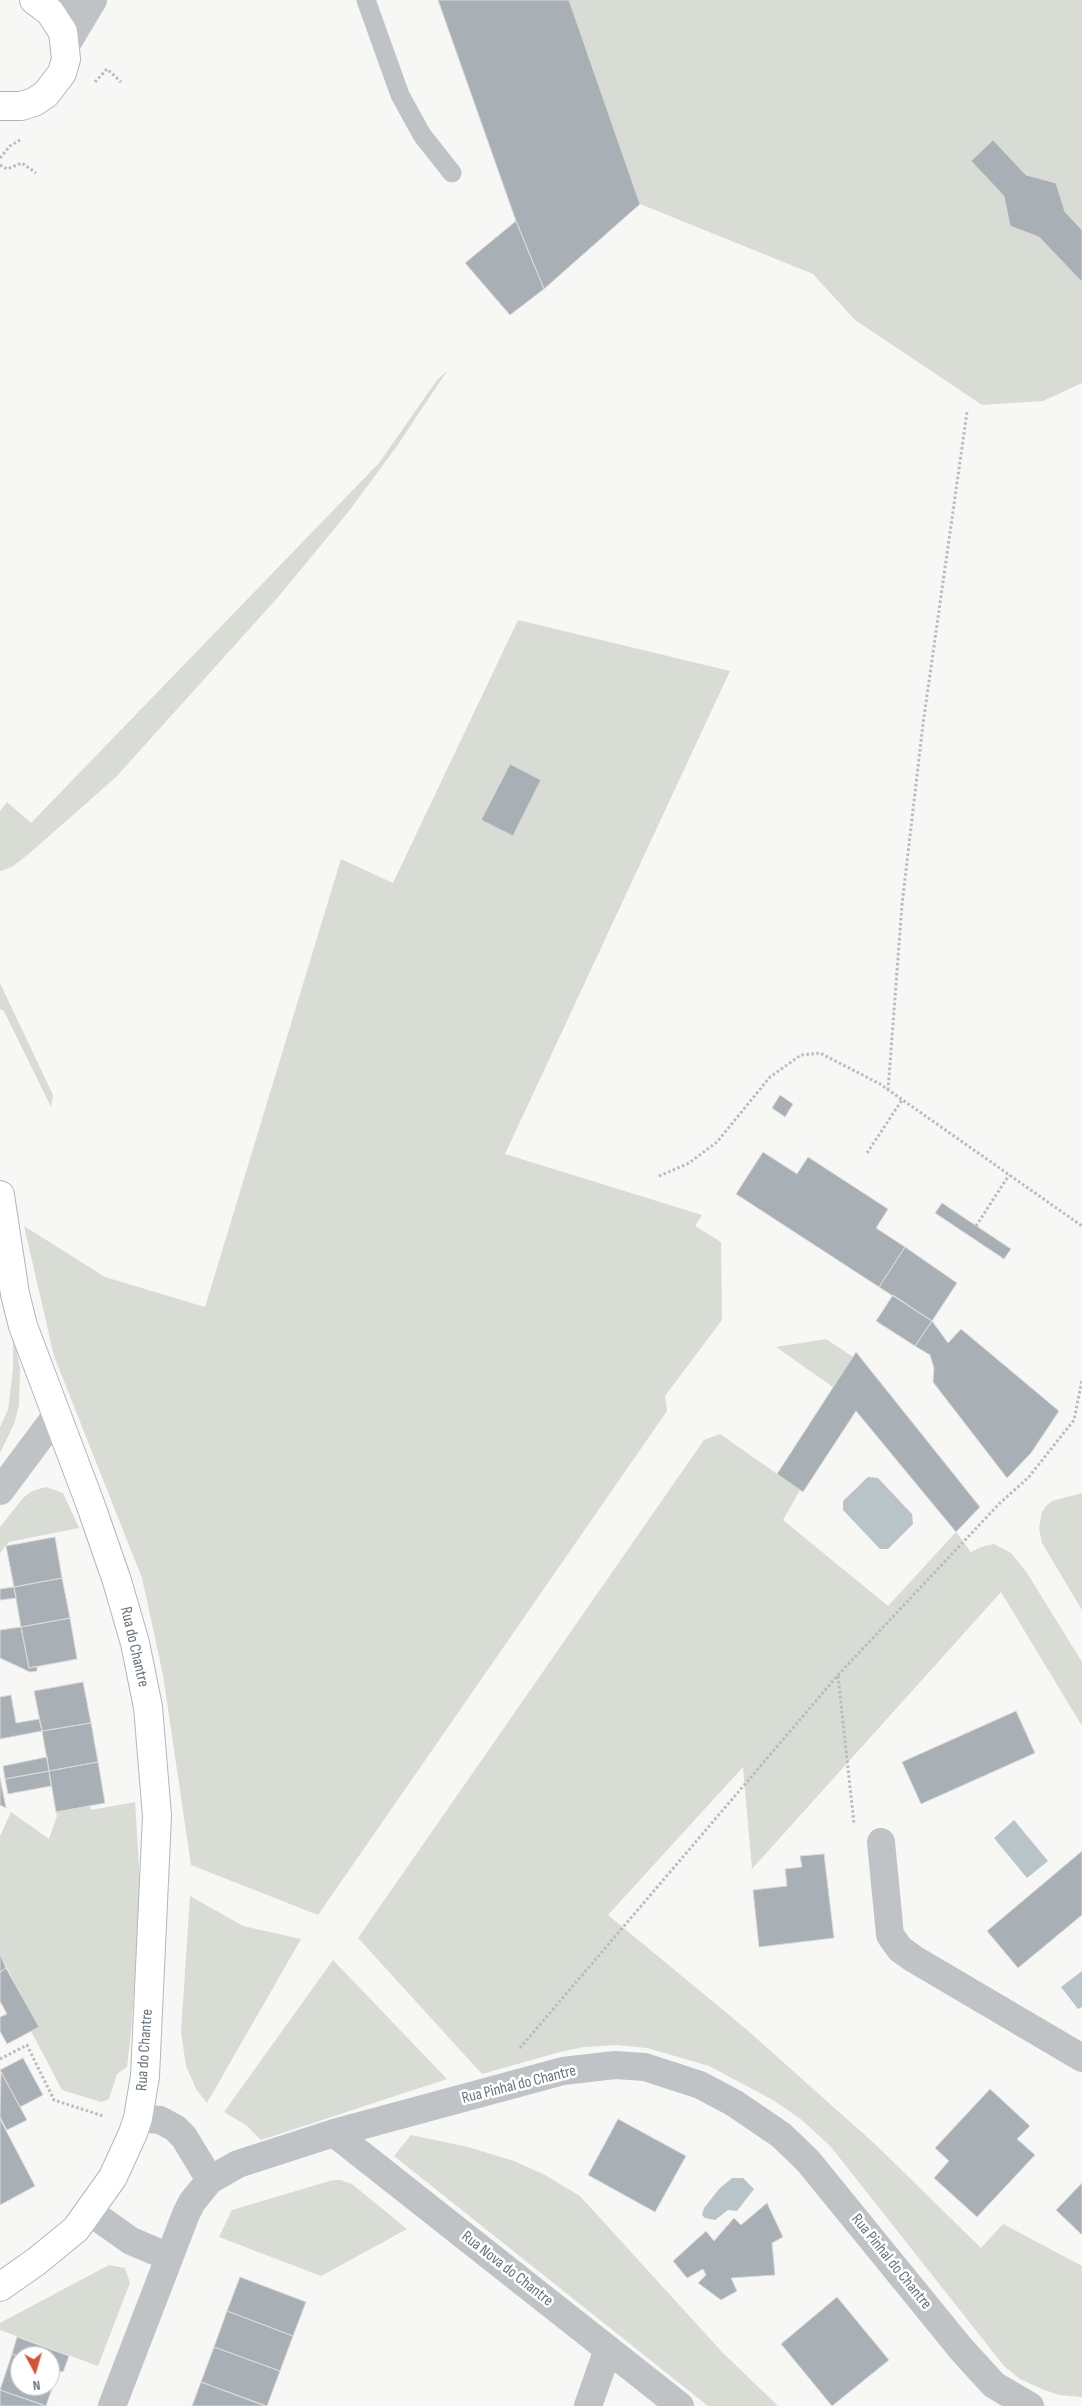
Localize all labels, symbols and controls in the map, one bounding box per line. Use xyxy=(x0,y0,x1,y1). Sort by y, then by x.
street label: Rua do Chantre xyxy=(115,1605,153,1689)
street label: Rua do Chantre xyxy=(133,2008,157,2092)
street label: Rua Pinhal do Chantre xyxy=(460,2062,578,2108)
street label: Rua Pinhal do Chantre xyxy=(847,2210,935,2314)
street label: Rua Nova do Chantre xyxy=(457,2227,557,2311)
north arrow xyxy=(10,2346,60,2396)
text: N xyxy=(32,2377,41,2394)

